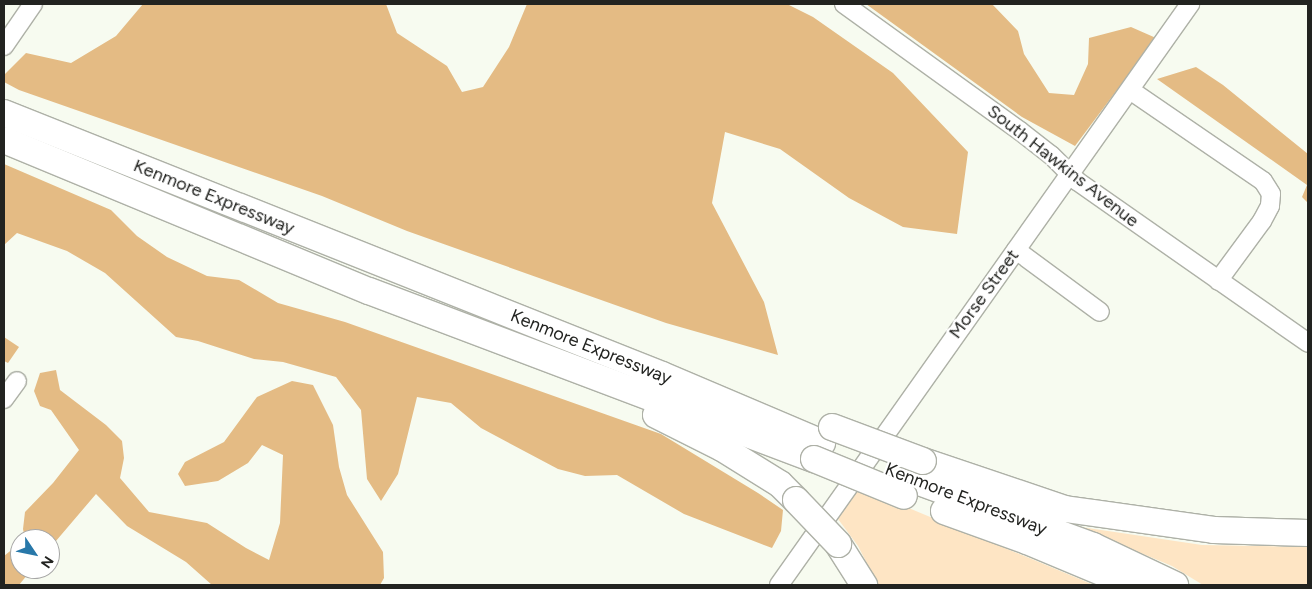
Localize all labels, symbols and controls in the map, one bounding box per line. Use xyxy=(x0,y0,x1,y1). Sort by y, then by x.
street label: South Hawkins Avenue xyxy=(983,100,1143,232)
street label: Kenmore Expressway xyxy=(130,155,298,239)
street label: Morse Street xyxy=(944,245,1024,343)
street label: Kenmore Expressway xyxy=(507,305,675,389)
street label: Kenmore Expressway xyxy=(882,458,1050,540)
north arrow xyxy=(10,529,60,579)
text: N xyxy=(37,553,57,571)

